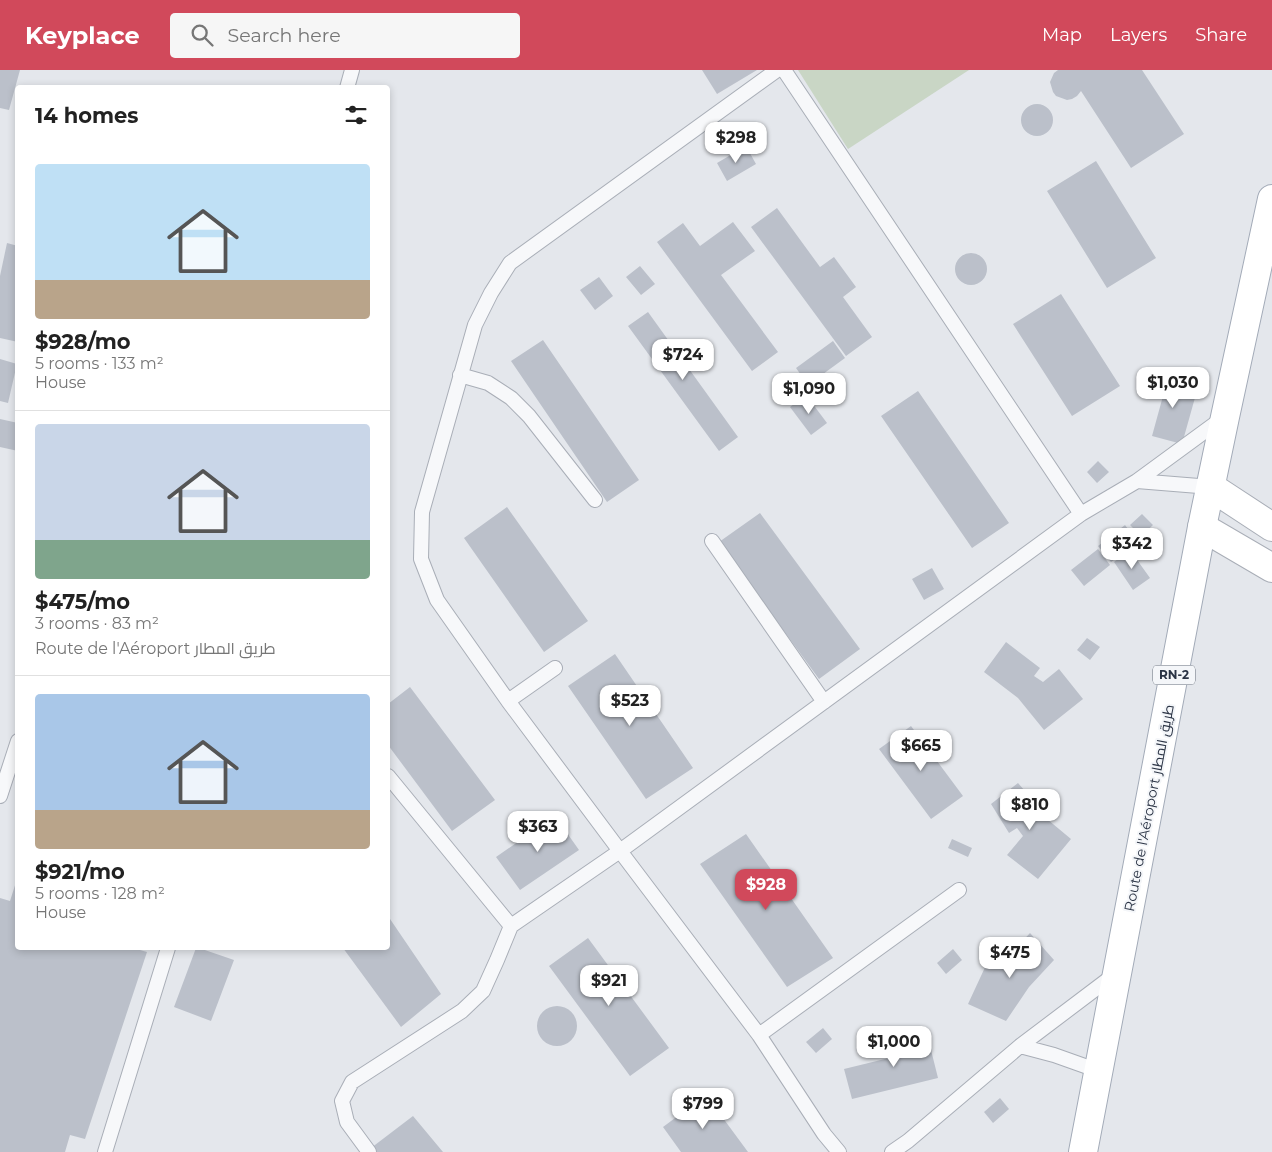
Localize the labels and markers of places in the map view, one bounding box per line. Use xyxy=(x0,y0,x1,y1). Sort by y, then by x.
pin: $298 xyxy=(706,122,766,164)
pin: $724 xyxy=(653,338,713,381)
pin: $1,030 xyxy=(1132,366,1214,409)
pin: $1,090 xyxy=(768,372,850,415)
pin: $342 xyxy=(1102,528,1162,570)
pin: $523 xyxy=(600,684,660,727)
pin: $665 xyxy=(891,730,951,772)
pin: $810 xyxy=(1000,788,1060,831)
pin: $363 xyxy=(508,810,568,853)
pin: $928 xyxy=(736,868,796,911)
pin: $475 xyxy=(980,936,1040,979)
pin: $921 xyxy=(579,964,639,1007)
pin: $1,000 xyxy=(853,1026,935,1068)
pin: $799 xyxy=(673,1088,733,1130)

